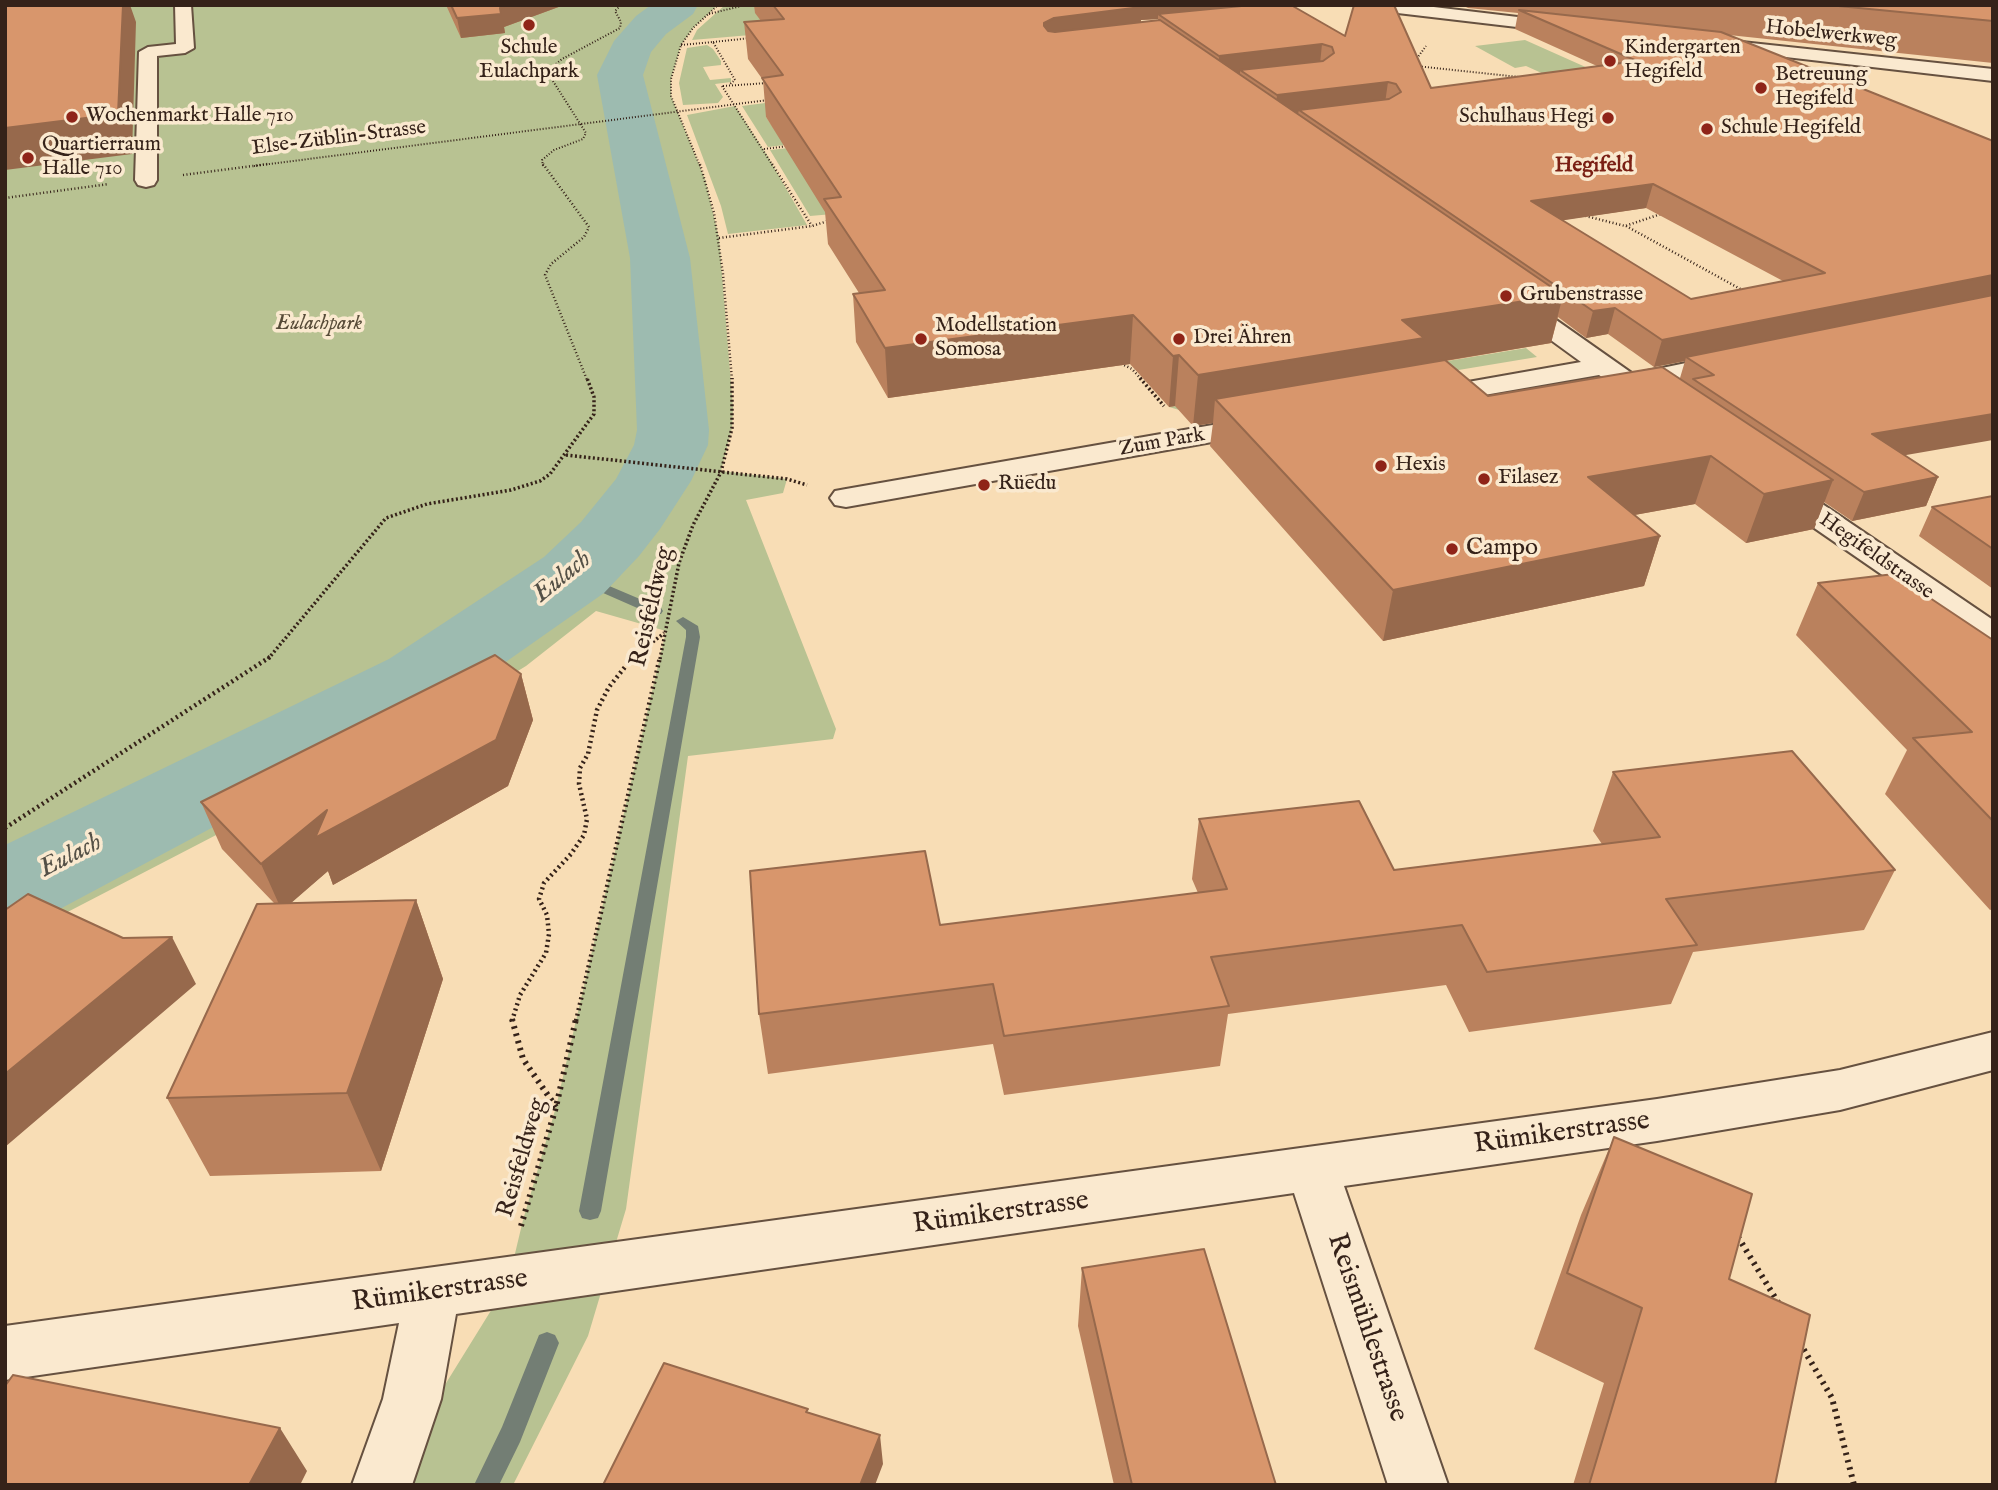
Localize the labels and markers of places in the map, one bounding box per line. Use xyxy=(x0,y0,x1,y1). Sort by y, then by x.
marker: Schule Eulachpark xyxy=(521,17,537,33)
place label: Schule Eulachpark xyxy=(479,36,579,86)
place label: Kindergarten Hegifeld xyxy=(1624,36,1741,86)
marker: Kindergarten Hegifeld xyxy=(1602,53,1618,69)
place label: Betreuung Hegifeld xyxy=(1775,63,1867,113)
marker: Betreuung Hegifeld xyxy=(1753,80,1769,96)
place label: Wochenmarkt Halle 710 xyxy=(86,104,294,130)
place label: Schulhaus Hegi xyxy=(1459,105,1594,131)
marker: Wochenmarkt Halle 710 xyxy=(64,109,80,125)
marker: Schulhaus Hegi xyxy=(1600,110,1616,126)
place label: Schule Hegifeld xyxy=(1721,116,1861,142)
marker: Schule Hegifeld xyxy=(1699,121,1715,137)
place label: Quartierraum Halle 710 xyxy=(42,133,161,183)
marker: Quartierraum Halle 710 xyxy=(20,150,36,166)
place label: Grubenstrasse xyxy=(1520,283,1643,309)
marker: Grubenstrasse xyxy=(1498,288,1514,304)
place label: Modellstation Somosa xyxy=(935,314,1057,364)
place label: Drei Ähren xyxy=(1193,326,1291,352)
marker: Modellstation Somosa xyxy=(913,331,929,347)
marker: Drei Ähren xyxy=(1171,331,1187,347)
place label: Hexis xyxy=(1395,453,1446,479)
marker: Hexis xyxy=(1373,458,1389,474)
place label: Filasez xyxy=(1498,466,1559,492)
marker: Filasez xyxy=(1476,471,1492,487)
place label: Rüedu xyxy=(998,472,1056,498)
marker: Rüedu xyxy=(976,477,992,493)
place label: Campo xyxy=(1466,535,1538,563)
marker: Campo xyxy=(1444,541,1460,557)

